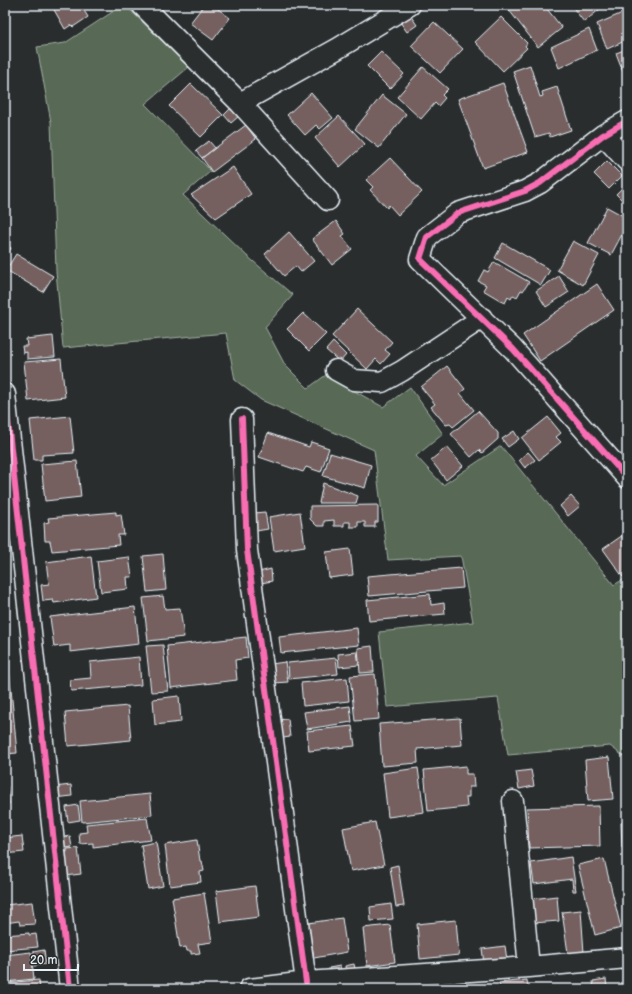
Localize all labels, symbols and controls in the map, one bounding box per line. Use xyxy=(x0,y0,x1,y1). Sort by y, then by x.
scale bar xyxy=(24,946,78,972)
text: 20 m xyxy=(30,953,57,968)

